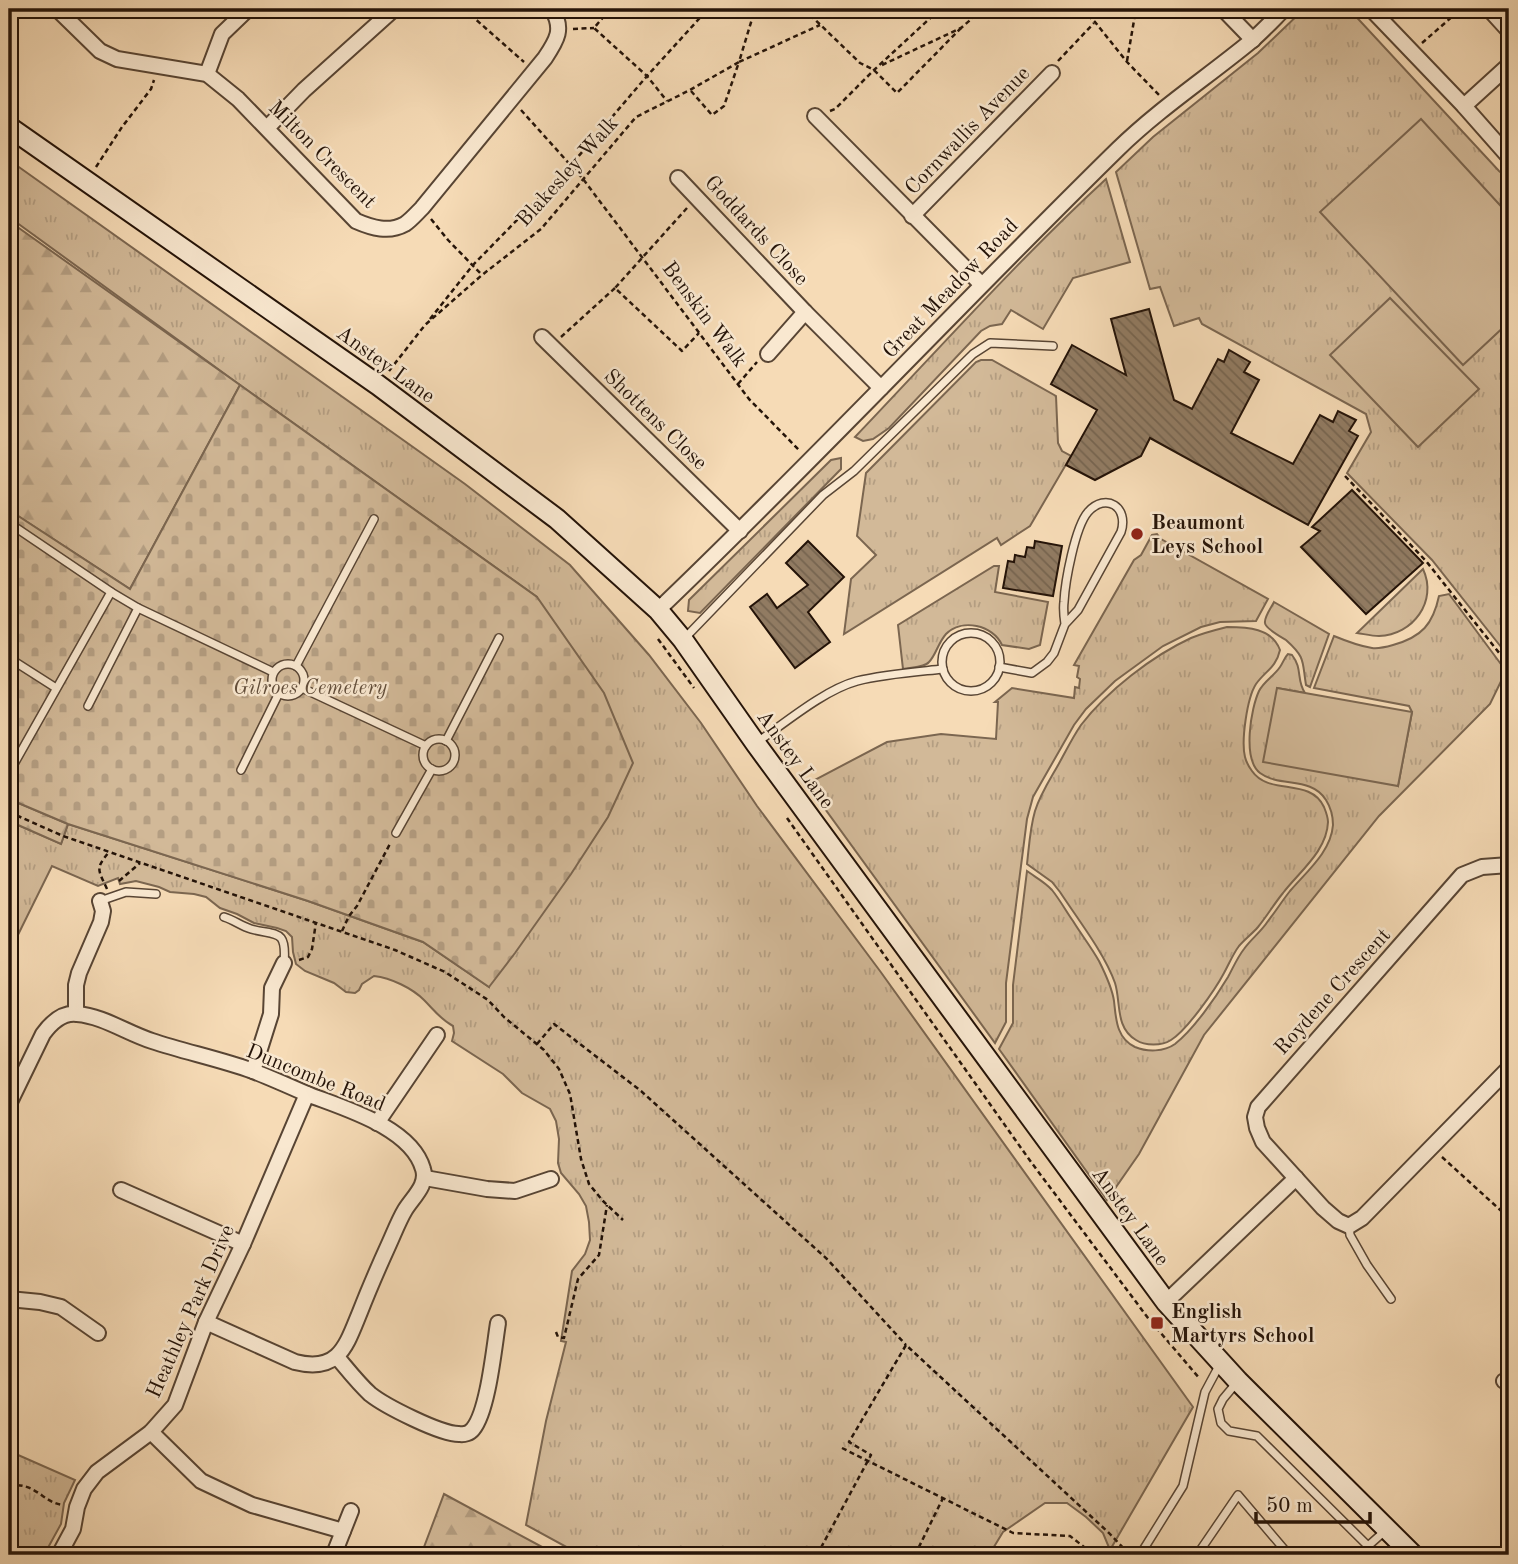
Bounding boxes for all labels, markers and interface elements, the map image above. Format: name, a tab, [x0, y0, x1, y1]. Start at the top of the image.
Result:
street label: Cornwallis Avenue	[902, 63, 1034, 199]
street label: Milton Crescent	[264, 97, 380, 213]
street label: Blakesley Walk	[513, 113, 623, 231]
street label: Goddards Close	[700, 172, 812, 290]
street label: Great Meadow Road	[879, 215, 1023, 363]
street label: Benskin Walk	[657, 258, 750, 372]
street label: Anstey Lane	[332, 323, 438, 408]
street label: Shottens Close	[599, 366, 711, 474]
place label: Beaumont Leys School	[1151, 513, 1263, 558]
marker: Beaumont Leys School	[1129, 526, 1145, 542]
park label: Gilroes Cemetery	[233, 678, 387, 699]
street label: Anstey Lane	[752, 707, 837, 813]
street label: Roydene Crescent	[1271, 925, 1395, 1059]
street label: Duncombe Road	[243, 1041, 388, 1116]
street label: Anstey Lane	[1087, 1164, 1172, 1270]
street label: Heathley Park Drive	[144, 1222, 239, 1401]
place label: English Martyrs School	[1171, 1302, 1314, 1347]
marker: English Martyrs School	[1149, 1315, 1165, 1331]
scale bar	[1256, 1480, 1369, 1524]
text: 50 m	[1266, 1496, 1313, 1517]

